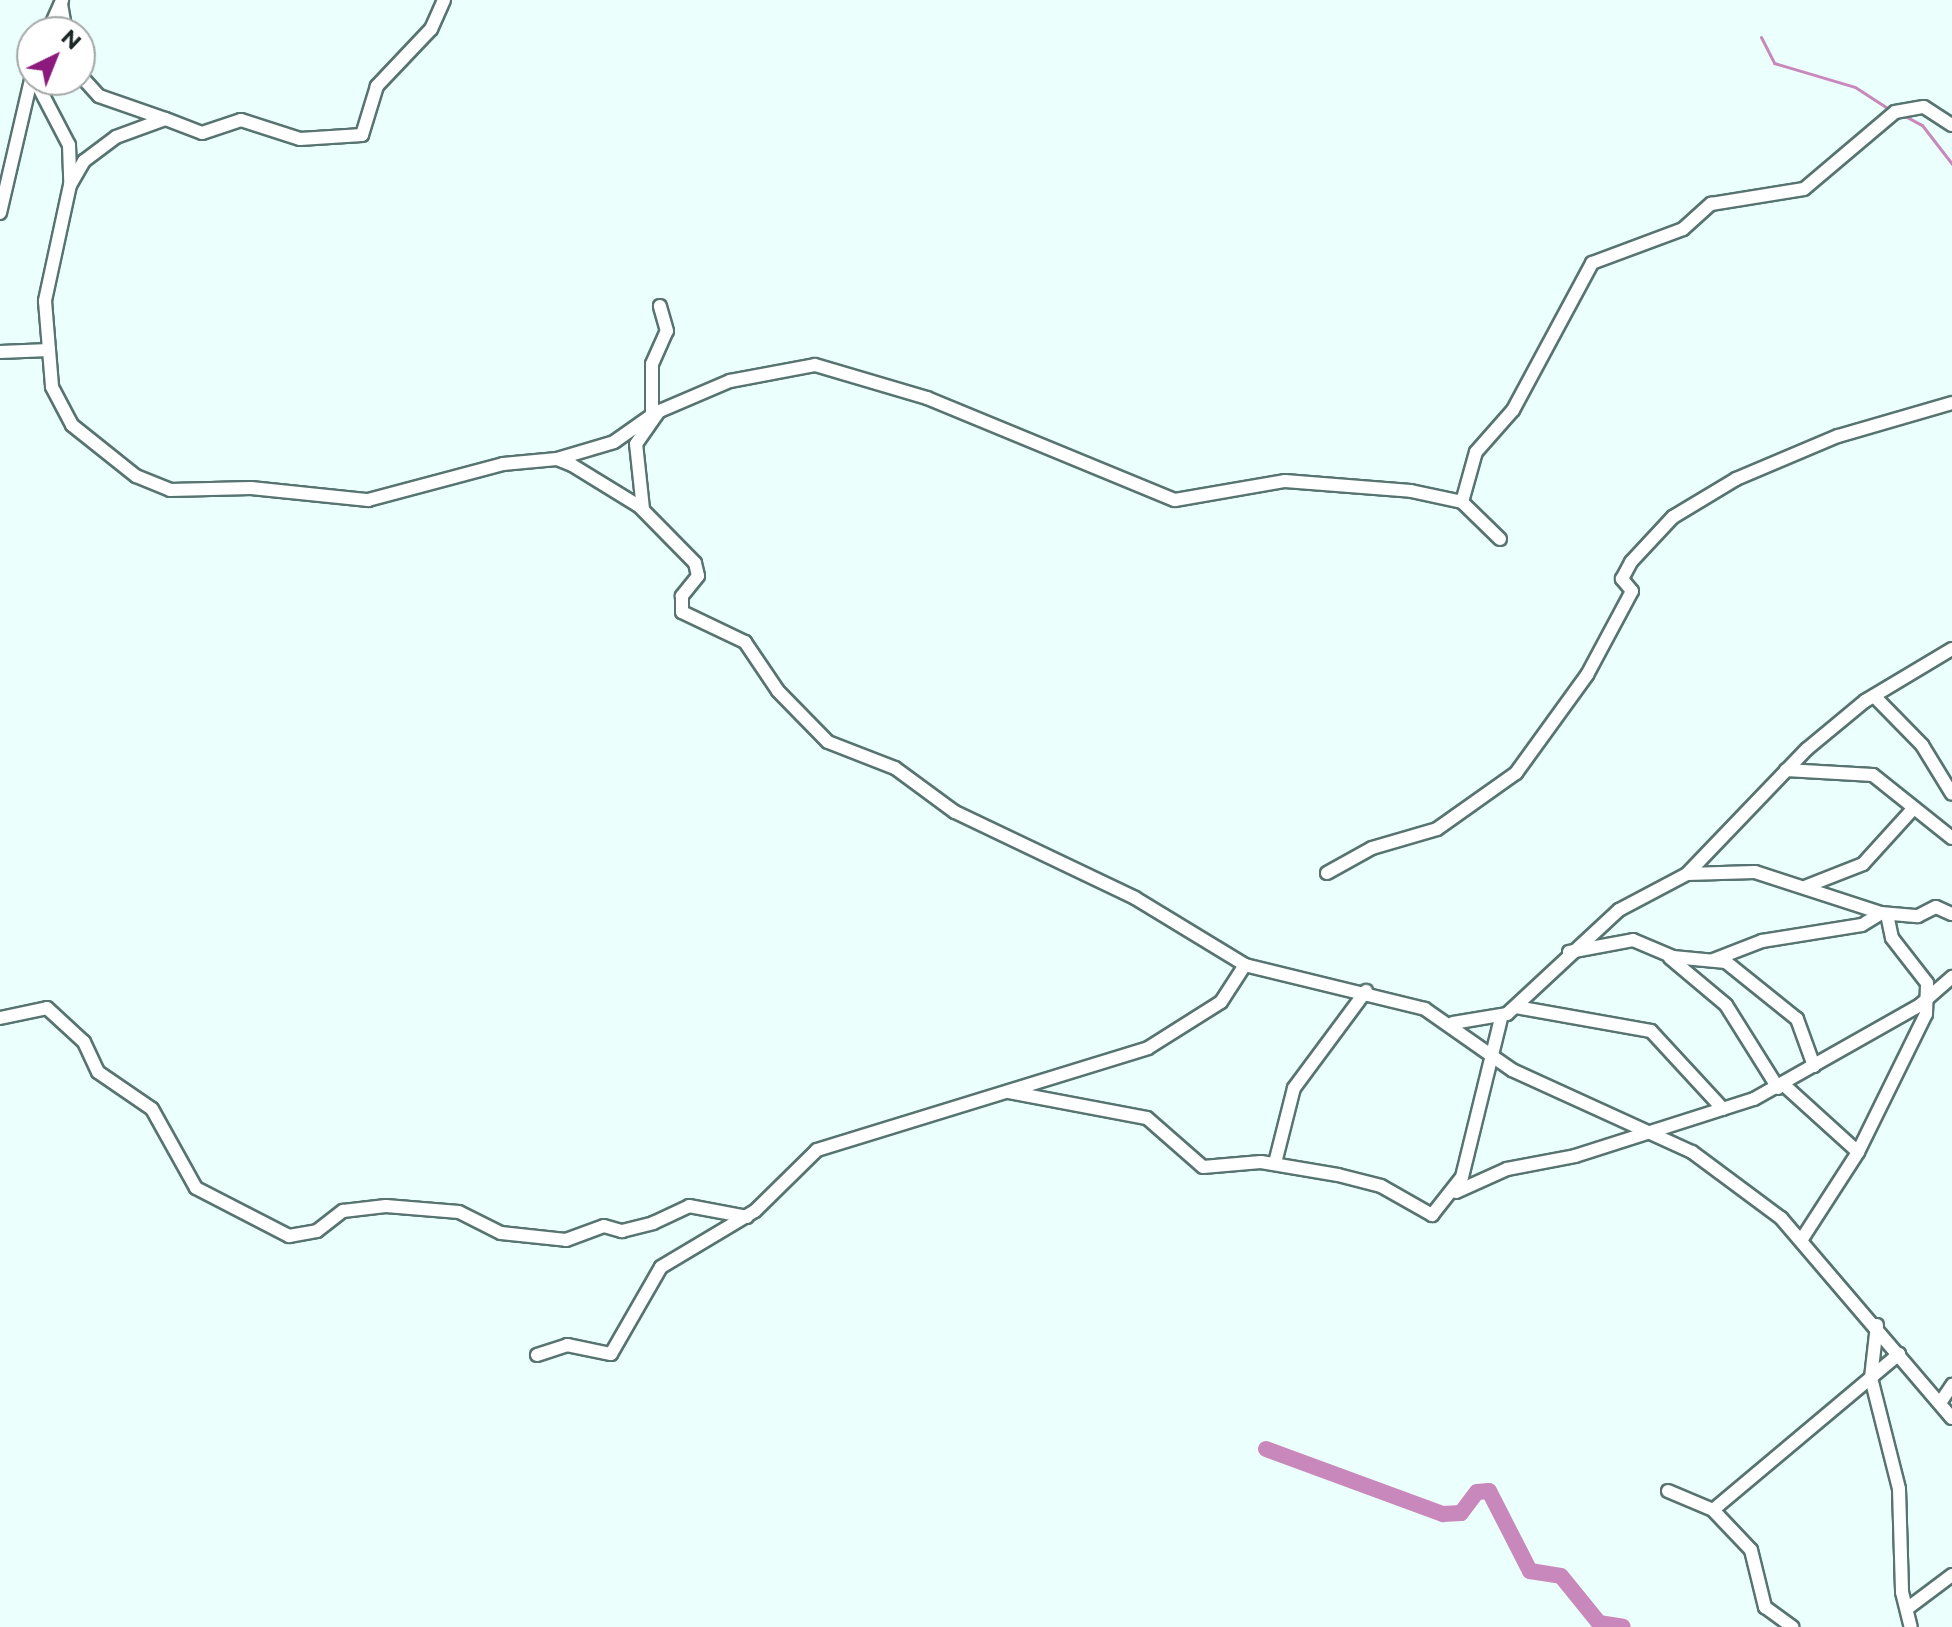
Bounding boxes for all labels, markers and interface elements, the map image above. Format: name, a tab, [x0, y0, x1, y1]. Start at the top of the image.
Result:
north arrow	[16, 16, 96, 96]
text: N	[56, 24, 87, 55]

